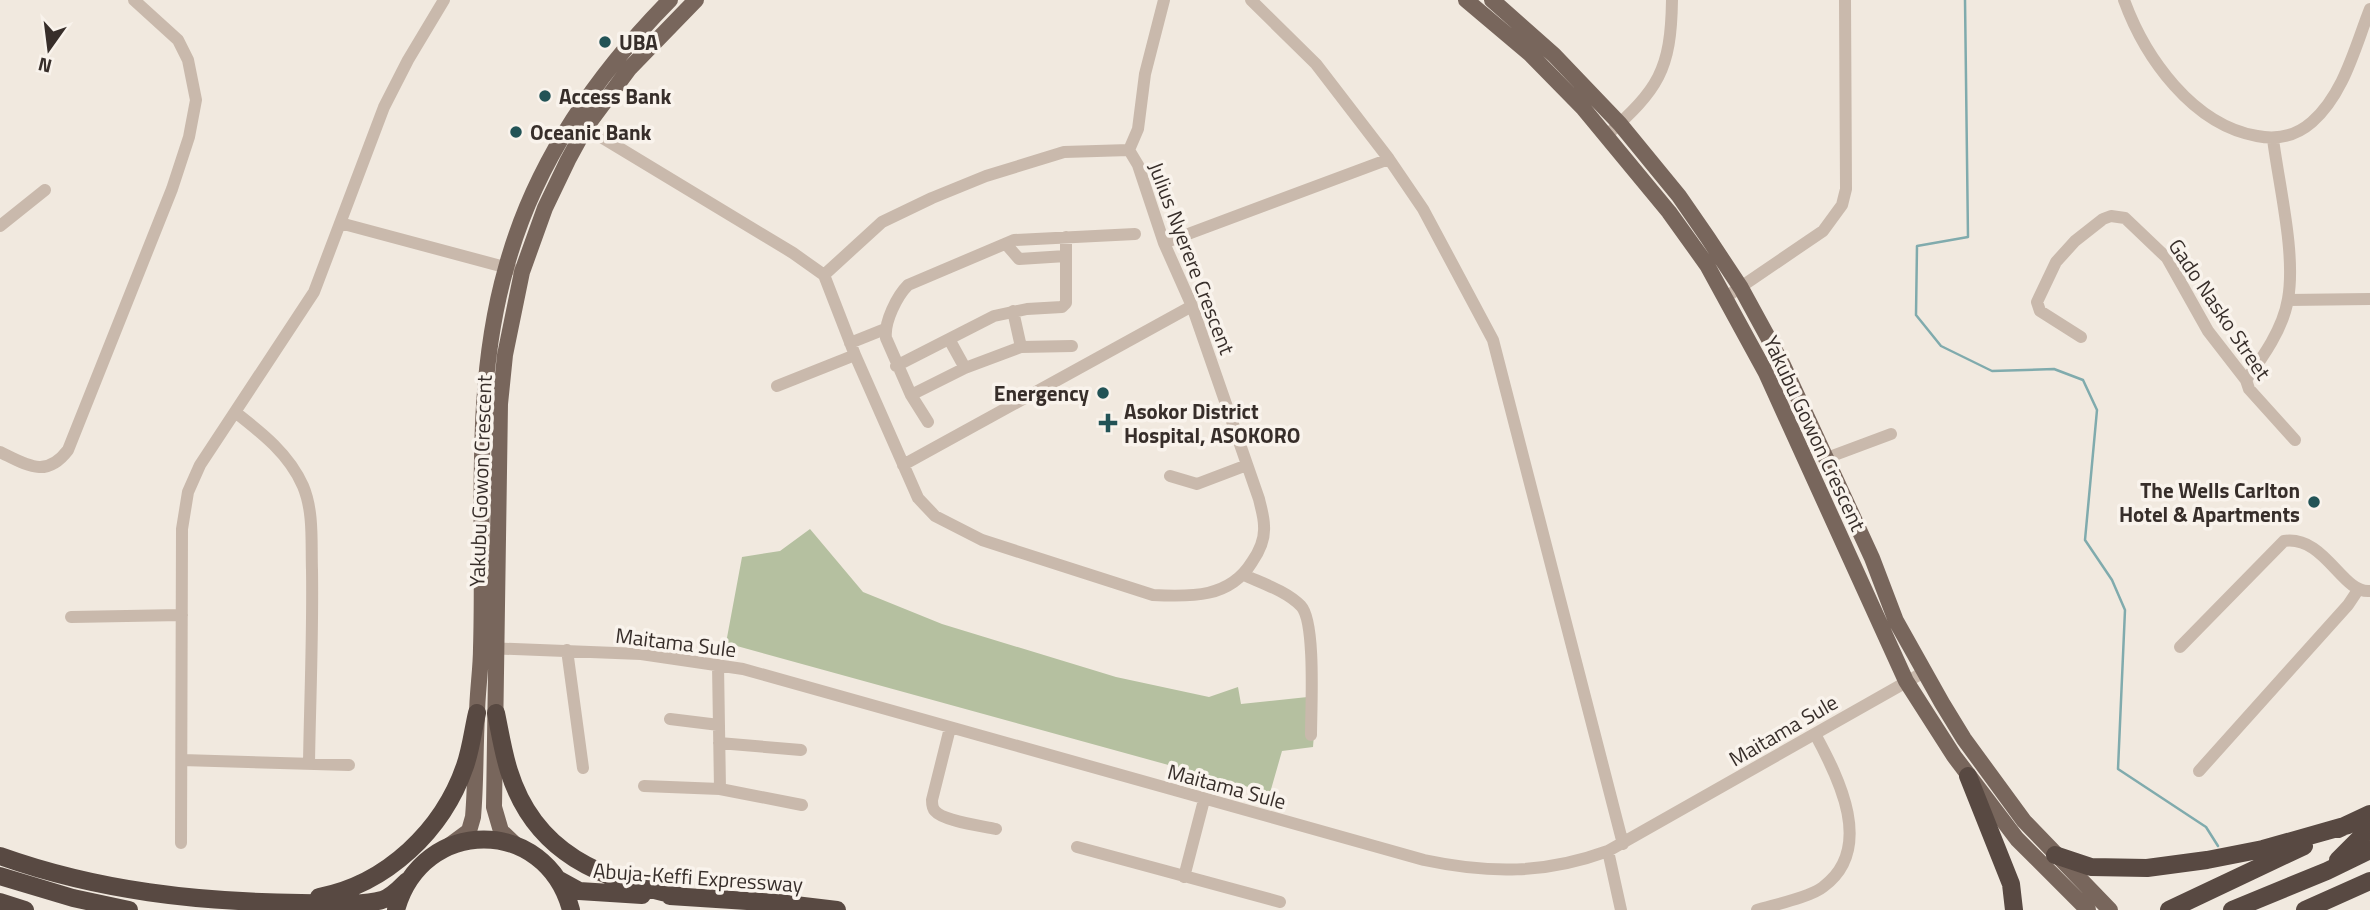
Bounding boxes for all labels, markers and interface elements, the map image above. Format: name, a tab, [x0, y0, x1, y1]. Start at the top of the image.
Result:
north arrow	[14, 14, 84, 84]
place label: UBA	[619, 26, 658, 58]
marker: UBA	[597, 34, 613, 50]
text: N	[35, 50, 55, 82]
place label: Access Bank	[559, 80, 671, 112]
marker: Access Bank	[537, 88, 553, 104]
place label: Oceanic Bank	[530, 116, 652, 148]
marker: Oceanic Bank	[508, 124, 524, 140]
street label: Julius Nyerere Crescent	[1141, 157, 1244, 359]
street label: Gado Nasko Street	[2161, 232, 2280, 387]
street label: Yakubu Gowon Crescent	[1756, 330, 1875, 537]
street label: Yakubu Gowon Crescent	[460, 374, 500, 588]
place label: Energency	[994, 377, 1089, 409]
marker: Energency	[1095, 385, 1111, 401]
place label: Asokor District Hospital, ASOKORO	[1124, 395, 1301, 451]
marker: Asokor District Hospital, ASOKORO	[1098, 413, 1118, 433]
place label: The Wells Carlton Hotel & Apartments	[2119, 474, 2300, 530]
marker: The Wells Carlton Hotel & Apartments	[2306, 494, 2322, 510]
street label: Maitama Sule	[614, 619, 738, 665]
street label: Maitama Sule	[1722, 686, 1844, 774]
street label: Maitama Sule	[1164, 755, 1290, 817]
street label: Abuja-Keffi Expressway	[592, 854, 804, 900]

